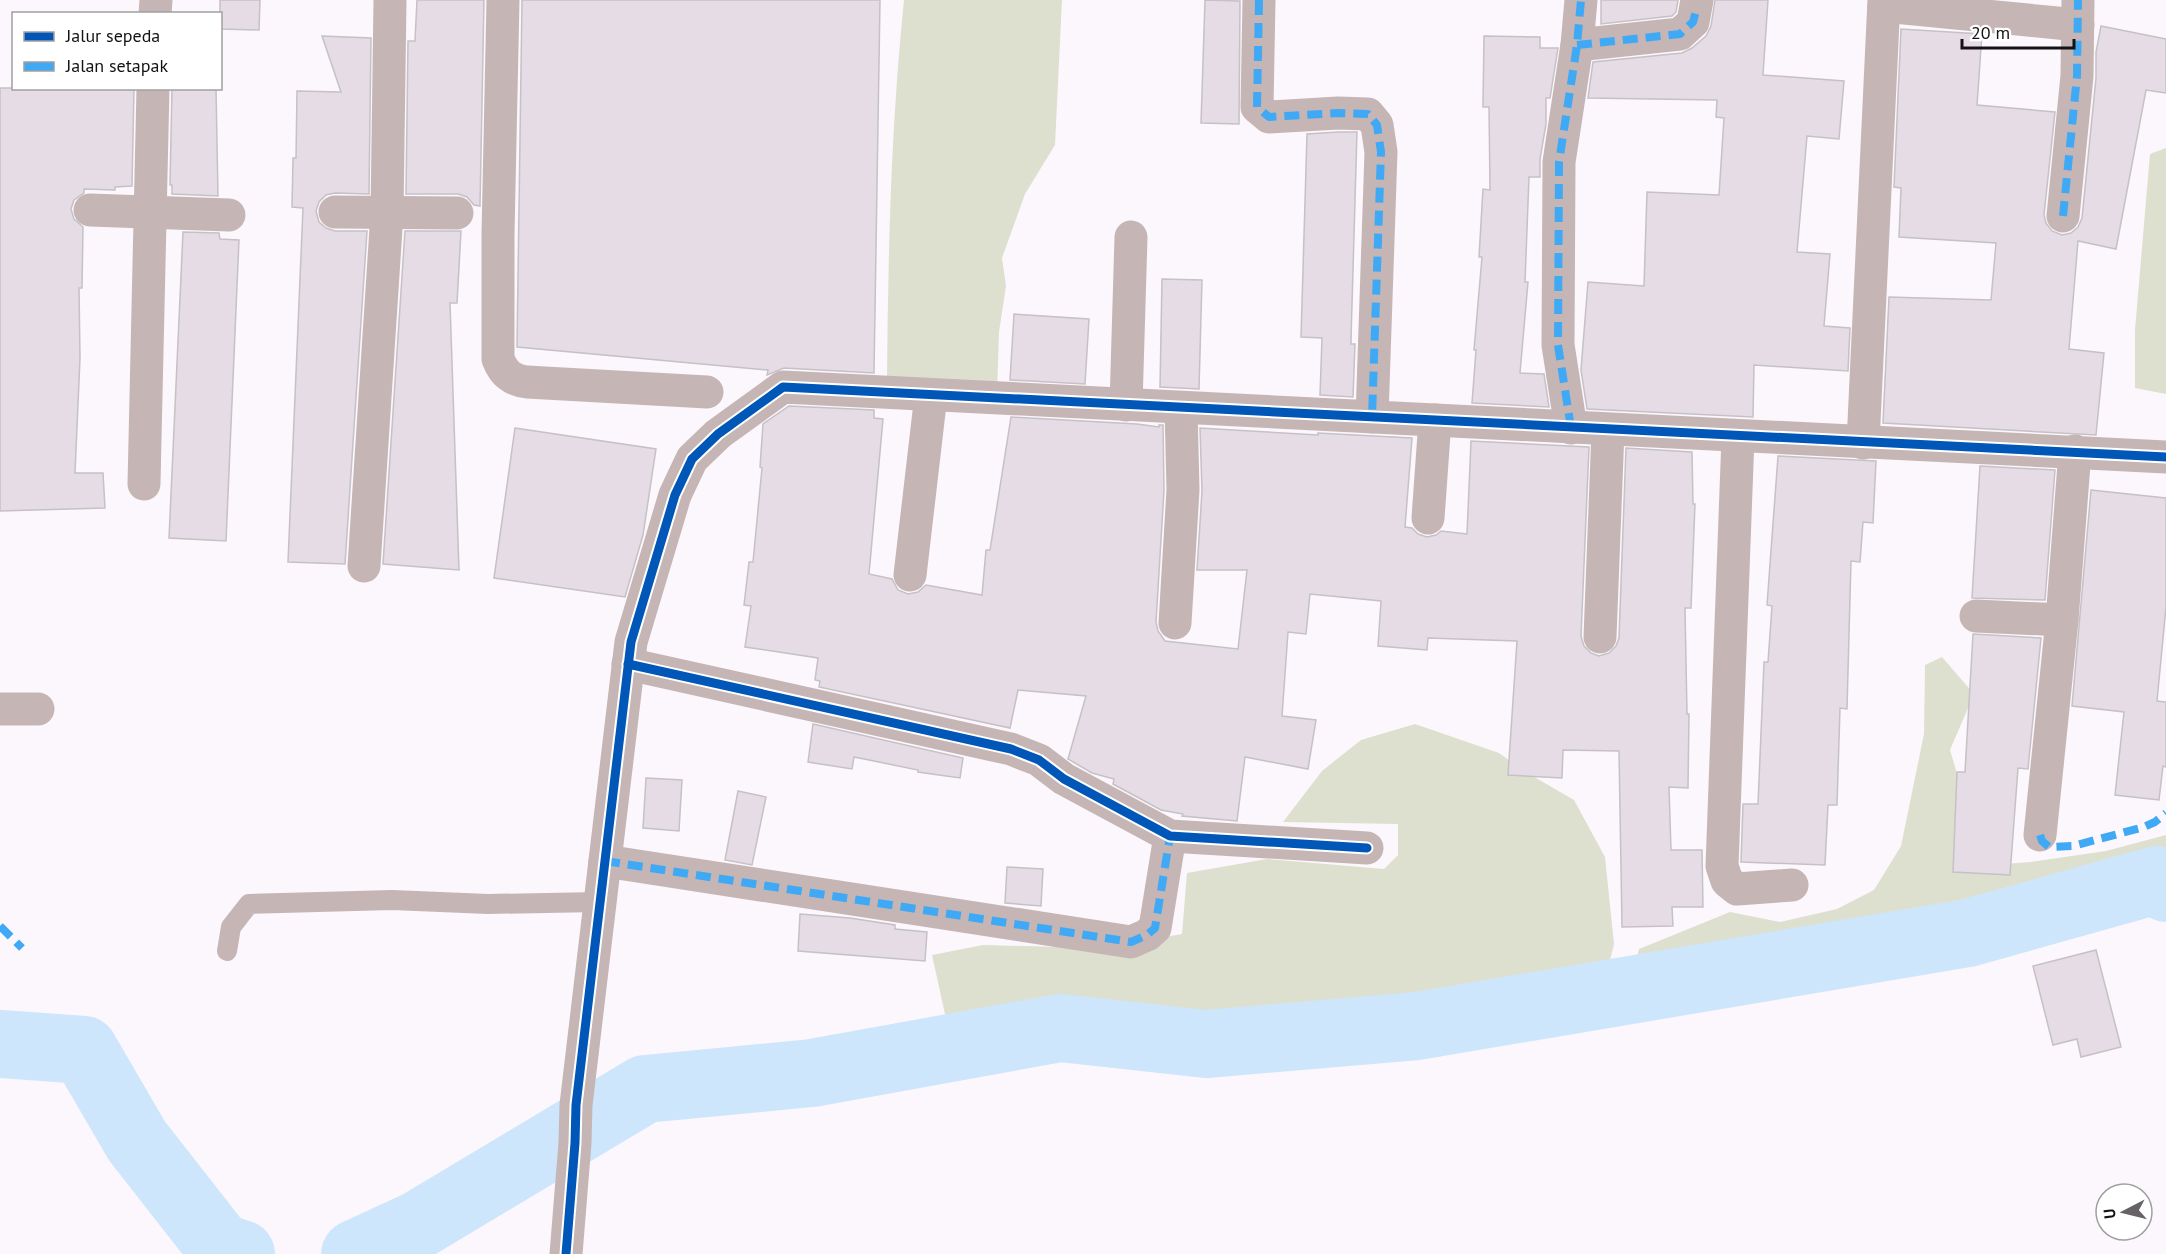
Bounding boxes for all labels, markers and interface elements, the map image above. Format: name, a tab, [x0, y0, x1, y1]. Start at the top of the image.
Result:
legend	[12, 12, 222, 90]
scale bar	[1962, 12, 2074, 50]
text: 20 m	[1971, 21, 2010, 44]
text: Jalur sepeda	[65, 24, 160, 47]
text: Jalan setapak	[65, 54, 168, 77]
north arrow	[2094, 1182, 2154, 1242]
text: U	[2099, 1208, 2120, 1220]

